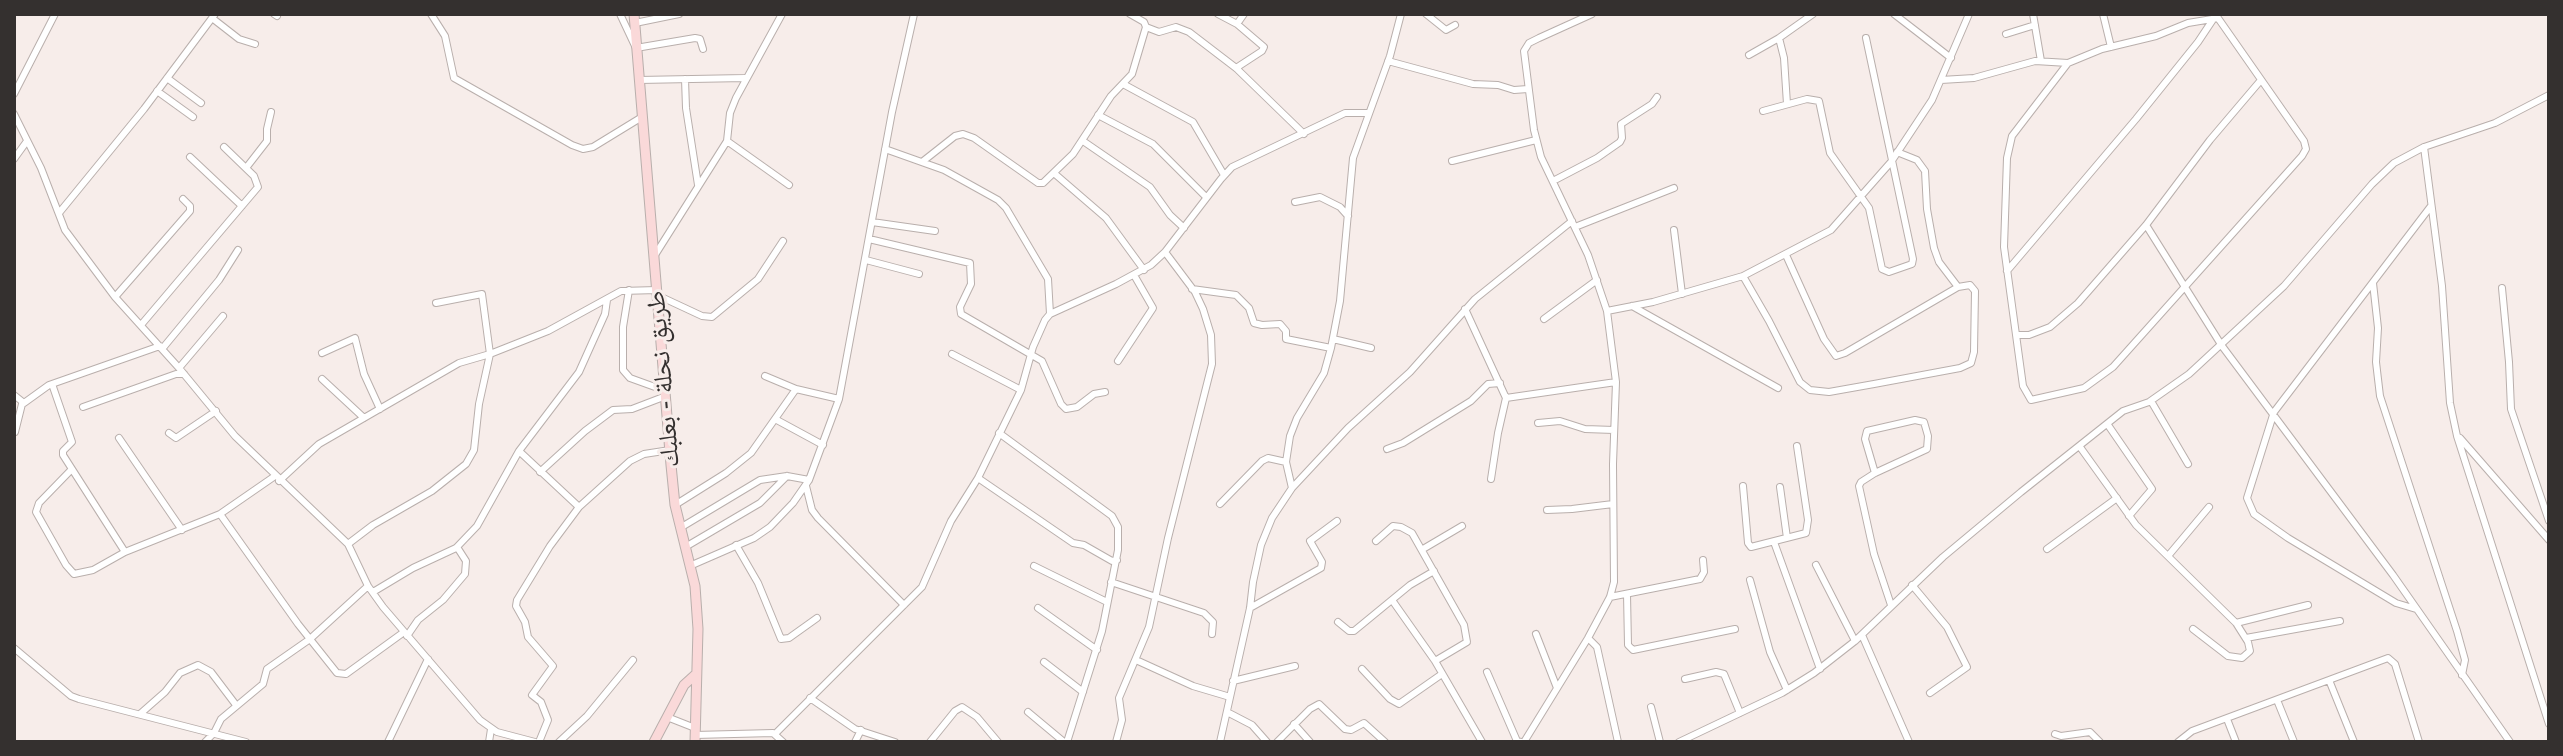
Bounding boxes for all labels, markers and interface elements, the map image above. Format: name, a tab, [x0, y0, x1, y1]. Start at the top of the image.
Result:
street label: طريق نحلة - بعلبك	[641, 289, 687, 469]

